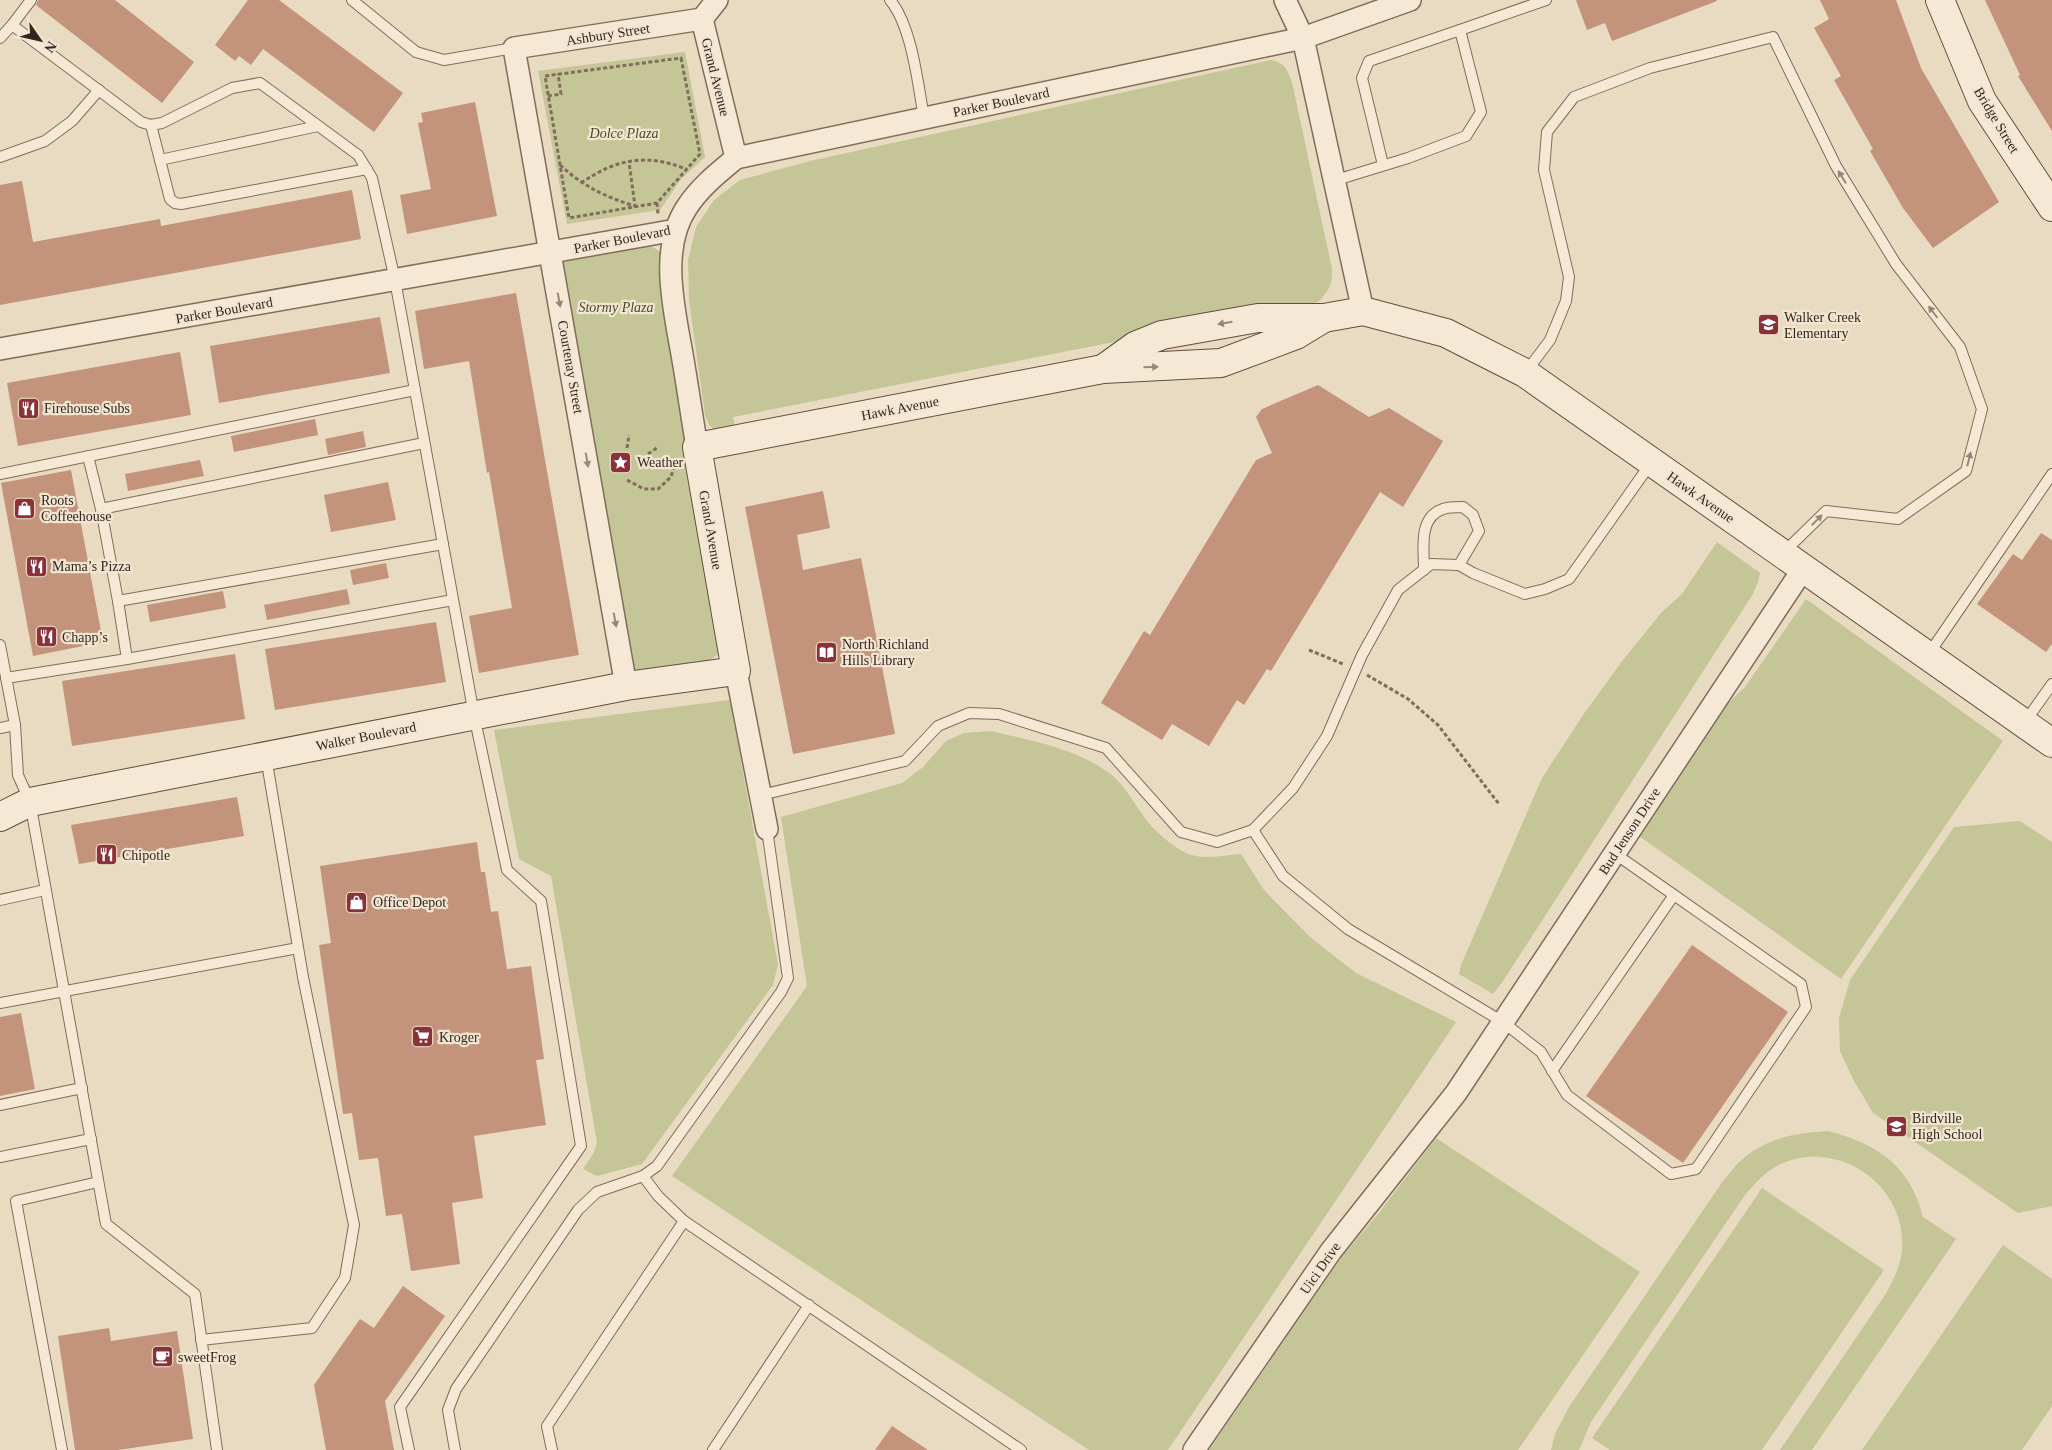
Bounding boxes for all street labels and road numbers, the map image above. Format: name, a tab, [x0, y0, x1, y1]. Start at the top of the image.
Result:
street label: Ashbury Street	[565, 20, 651, 49]
street label: Grand Avenue	[699, 36, 732, 118]
street label: Parker Boulevard	[951, 85, 1051, 120]
street label: Bridge Street	[1971, 85, 2022, 156]
street label: Parker Boulevard	[572, 223, 672, 256]
street label: Parker Boulevard	[174, 295, 274, 326]
street label: Courtenay Street	[555, 319, 586, 415]
street label: Hawk Avenue	[860, 394, 940, 423]
street label: Hawk Avenue	[1664, 469, 1737, 526]
street label: Grand Avenue	[696, 489, 725, 571]
street label: Walker Boulevard	[315, 719, 418, 754]
street label: Bud Jenson Drive	[1596, 785, 1663, 877]
street label: Uici Drive	[1297, 1240, 1344, 1297]

